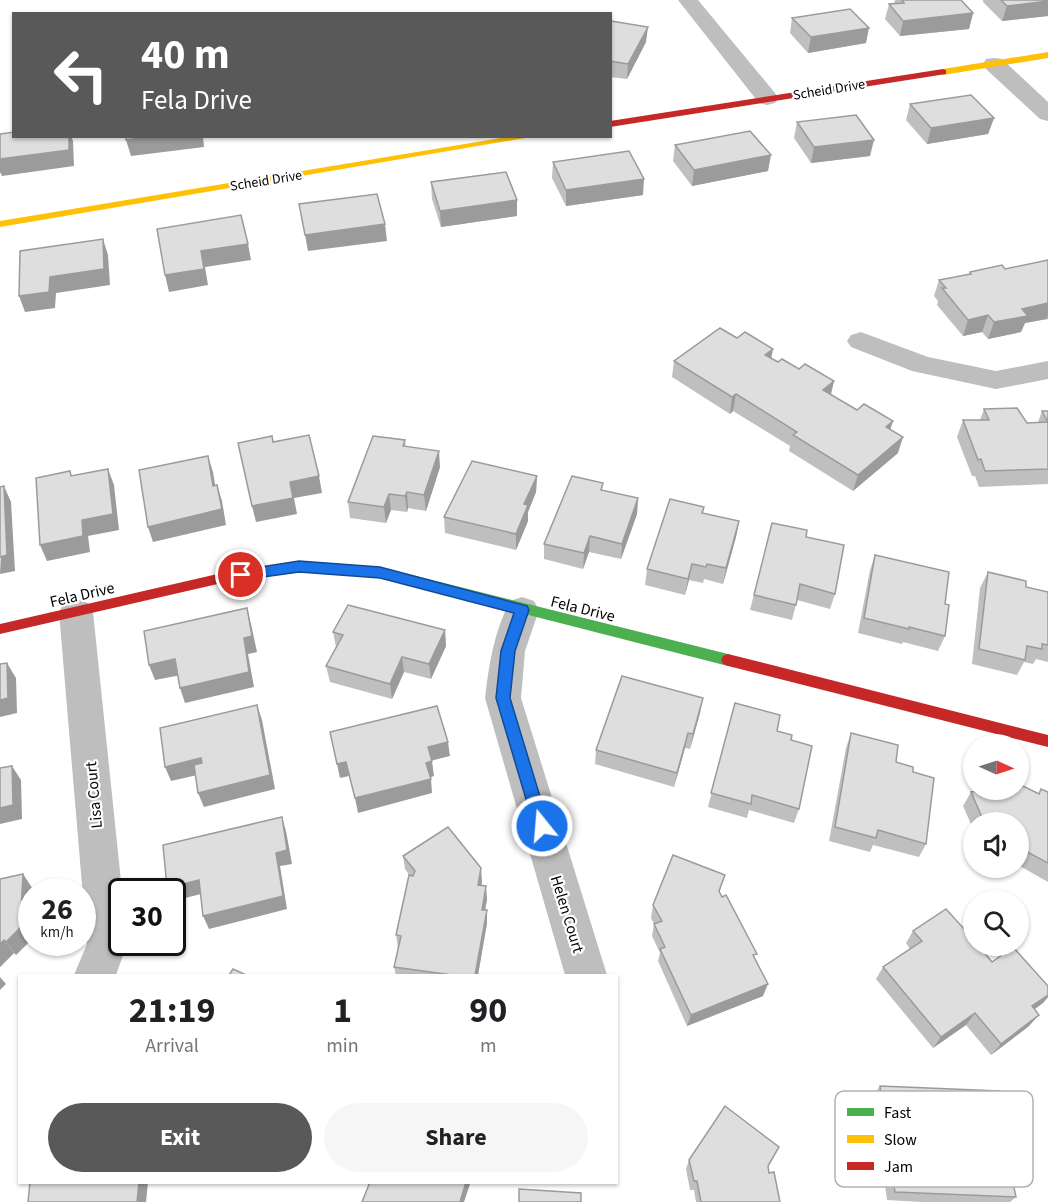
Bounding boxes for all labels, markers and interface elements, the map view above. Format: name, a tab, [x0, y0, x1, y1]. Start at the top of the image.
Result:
text: 40 m	[141, 25, 230, 85]
icon: left	[42, 36, 120, 114]
street label: Scheid Drive	[792, 74, 867, 106]
text: Fela Drive	[141, 81, 252, 120]
street label: Scheid Drive	[229, 165, 304, 197]
pin	[215, 549, 266, 600]
icon: arrive	[224, 558, 257, 591]
street label: Fela Drive	[48, 577, 117, 613]
street label: Fela Drive	[548, 590, 617, 628]
north arrow	[963, 734, 1029, 800]
map controls	[963, 734, 1029, 956]
street label: Lisa Court	[80, 760, 108, 829]
position arrow	[510, 794, 574, 858]
button: sound	[963, 812, 1029, 878]
street label: Helen Court	[545, 873, 589, 956]
speed limit sign: 30	[108, 878, 186, 956]
text: 26	[41, 888, 73, 931]
button: search	[963, 890, 1029, 956]
text: km/h	[40, 922, 74, 943]
text: 21:19	[129, 985, 216, 1036]
text: 1	[333, 985, 352, 1036]
text: 90	[469, 985, 507, 1036]
text: Arrival	[145, 1032, 199, 1060]
text: min	[326, 1032, 359, 1060]
text: m	[480, 1032, 497, 1060]
legend	[835, 1091, 1033, 1187]
text: Fast	[884, 1102, 912, 1124]
button: Exit	[48, 1103, 312, 1172]
button: Share	[324, 1103, 588, 1172]
text: Slow	[884, 1129, 917, 1151]
text: Jam	[884, 1156, 913, 1178]

